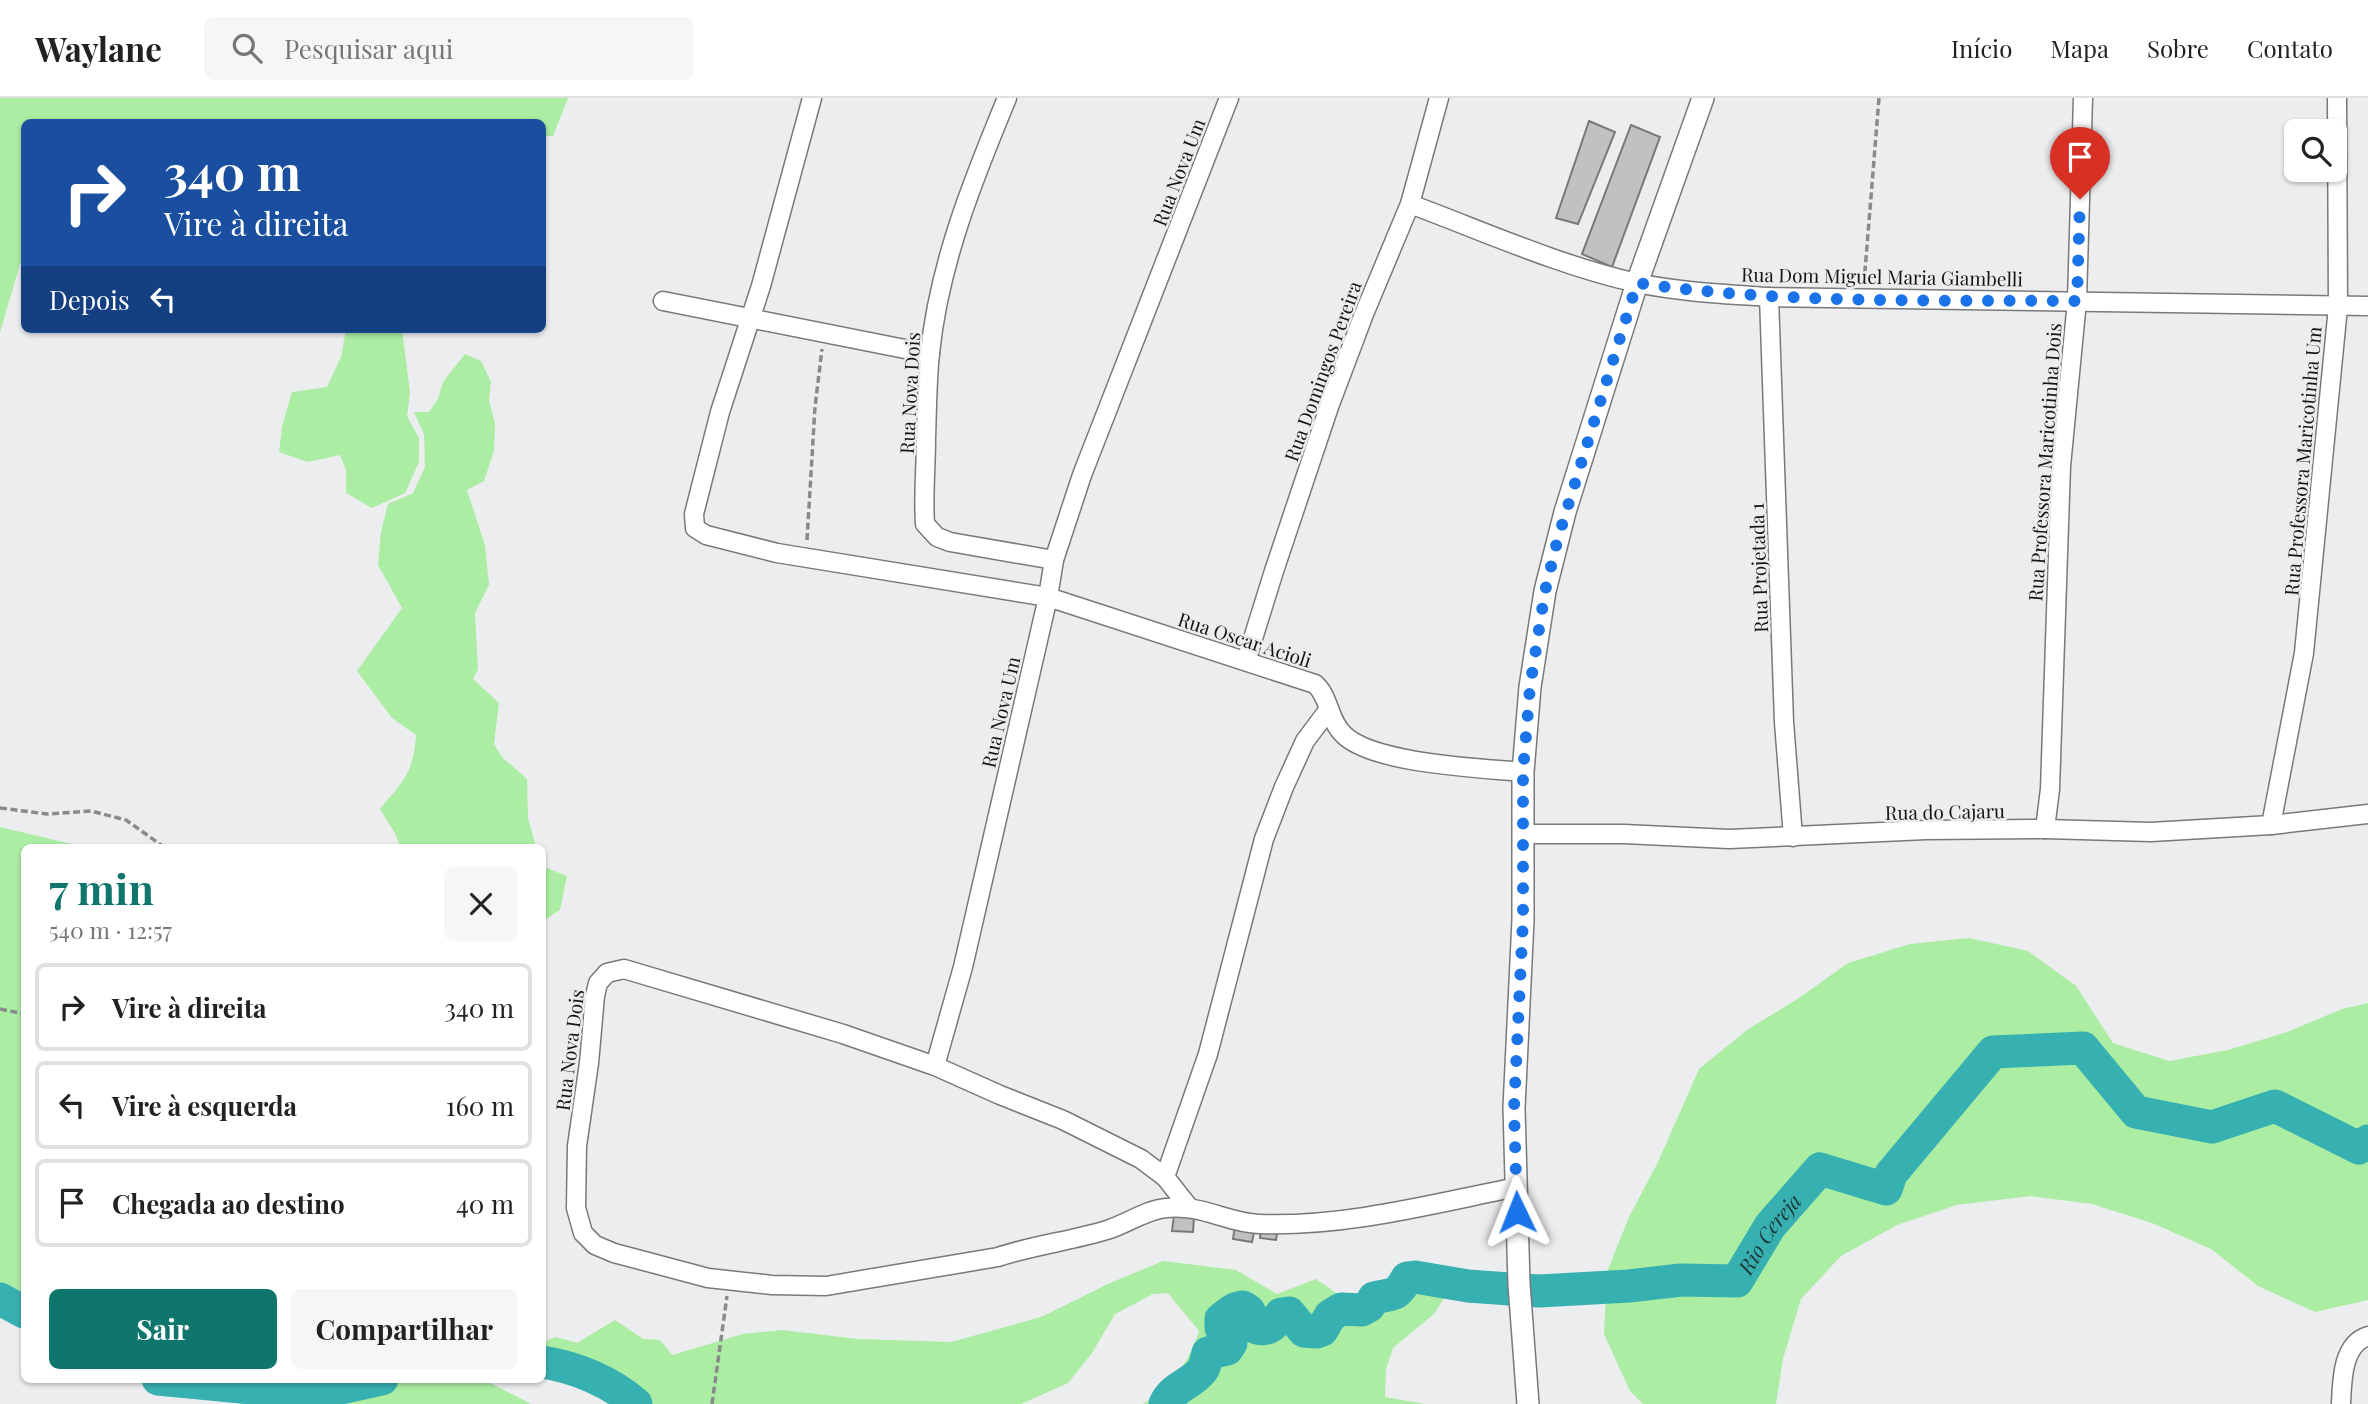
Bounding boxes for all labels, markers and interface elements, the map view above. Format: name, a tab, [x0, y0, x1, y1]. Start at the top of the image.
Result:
search box	[204, 17, 694, 80]
text: Waylane	[35, 26, 162, 70]
icon: search	[228, 29, 266, 67]
text: Pesquisar aqui	[284, 31, 453, 66]
text: Início	[1951, 32, 2012, 64]
text: Mapa	[2050, 32, 2109, 64]
text: Sobre	[2147, 32, 2209, 64]
text: Contato	[2247, 32, 2333, 64]
street label: Rua Nova Um	[1146, 114, 1210, 230]
map controls	[2284, 119, 2347, 182]
button: search	[2284, 119, 2347, 182]
pin	[2050, 127, 2110, 199]
text: 340 m	[164, 138, 301, 203]
icon: arrive	[2061, 138, 2099, 176]
icon: right	[49, 147, 140, 238]
text: Vire à direita	[164, 201, 348, 244]
street label: Rua Dom Miguel Maria Giambelli	[1741, 261, 2024, 291]
street label: Rua Domingos Pereira	[1277, 277, 1367, 465]
icon: left	[144, 280, 182, 318]
text: Depois	[49, 282, 130, 317]
street label: Rua Professora Maricotinha Dois	[2021, 322, 2067, 602]
street label: Rua Professora Maricotinha Um	[2277, 325, 2327, 597]
street label: Rua Nova Dois	[893, 331, 925, 455]
street label: Rua Projetada 1	[1743, 503, 1773, 633]
street label: Rua Oscar Acioli	[1175, 605, 1315, 673]
street label: Rua Nova Um	[975, 654, 1025, 770]
street label: Rua do Cajaru	[1885, 797, 2005, 825]
text: 7 min	[49, 860, 154, 916]
button: close	[444, 867, 518, 941]
text: 540 m · 12:57	[49, 914, 172, 945]
icon: right	[53, 988, 91, 1026]
street label: Rua Nova Dois	[549, 988, 589, 1112]
text: Vire à direita	[112, 990, 267, 1025]
text: 340 m	[444, 990, 514, 1025]
icon: left	[53, 1086, 91, 1124]
text: Vire à esquerda	[112, 1088, 297, 1123]
text: 160 m	[446, 1088, 514, 1123]
position arrow	[1480, 1175, 1554, 1249]
icon: arrive	[53, 1184, 91, 1222]
text: Chegada ao destino	[112, 1186, 345, 1221]
text: 40 m	[456, 1186, 514, 1221]
water label: Rio Cereja	[1730, 1187, 1807, 1280]
button: Sair	[49, 1289, 277, 1369]
button: Compartilhar	[291, 1289, 518, 1369]

